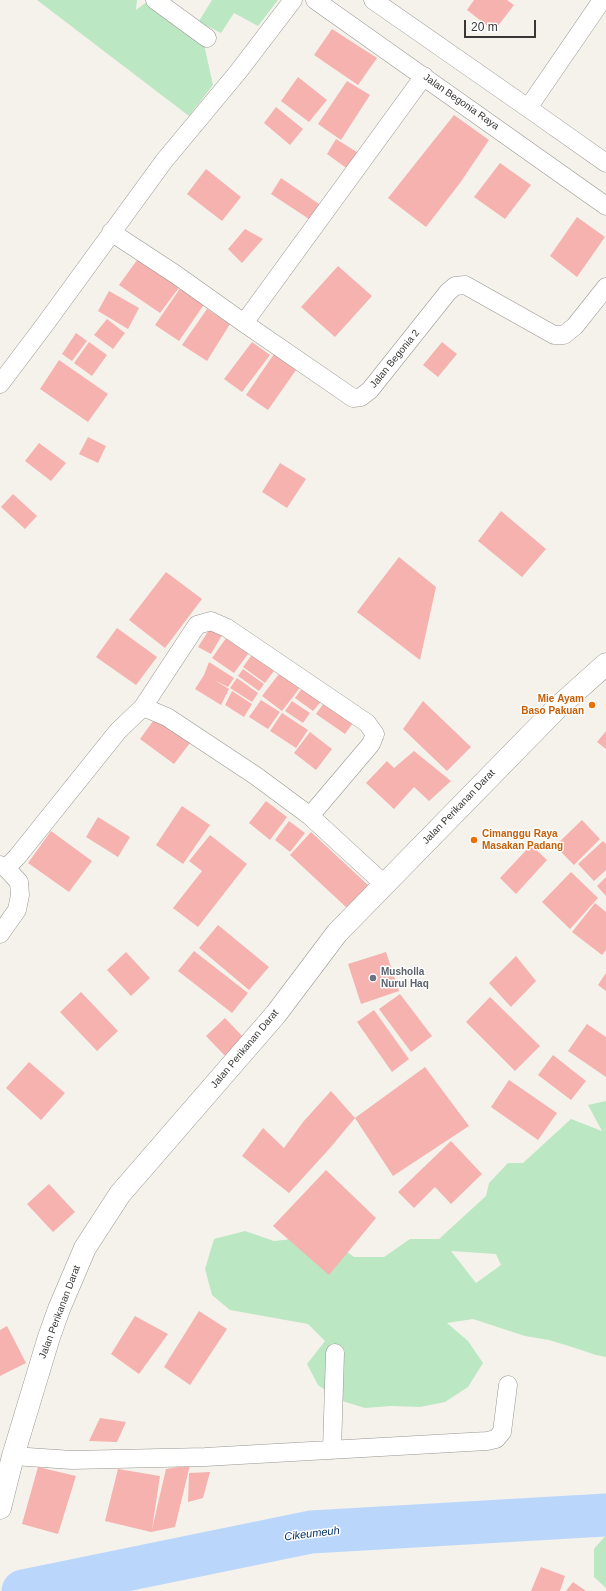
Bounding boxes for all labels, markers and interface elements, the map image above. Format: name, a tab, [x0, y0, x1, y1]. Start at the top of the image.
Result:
scale bar	[466, 12, 538, 38]
text: 20 m	[471, 20, 498, 34]
street label: Jalan Begonia Raya	[421, 71, 501, 133]
street label: Jalan Begonia 2	[368, 327, 422, 391]
place label: Mie Ayam Baso Pakuan	[521, 693, 584, 716]
marker: Mie Ayam Baso Pakuan	[587, 700, 597, 710]
street label: Jalan Perikanan Darat	[420, 767, 498, 847]
place label: Cimanggu Raya Masakan Padang	[482, 828, 563, 852]
marker: Cimanggu Raya Masakan Padang	[469, 835, 479, 845]
place label: Musholla Nurul Haq	[381, 966, 429, 990]
marker: Musholla Nurul Haq	[368, 973, 378, 983]
street label: Jalan Perikanan Darat	[209, 1007, 281, 1091]
street label: Jalan Perikanan Darat	[37, 1264, 83, 1360]
water label: Cikeumeuh	[284, 1524, 340, 1544]

